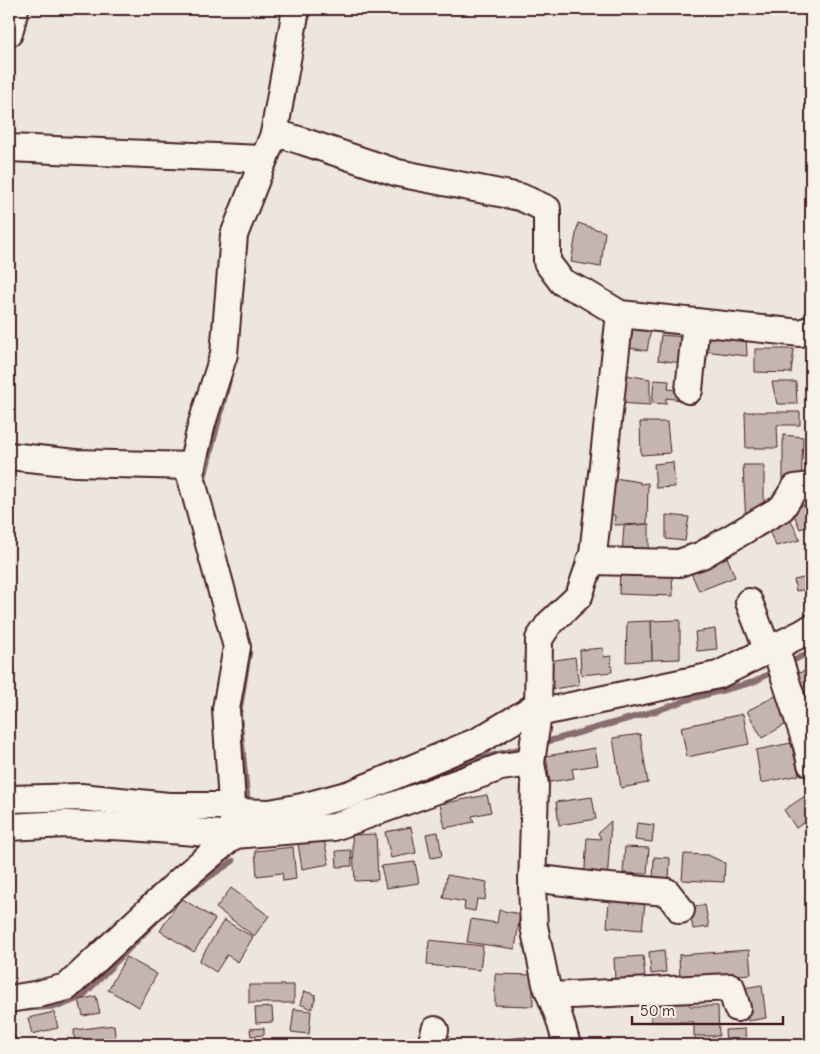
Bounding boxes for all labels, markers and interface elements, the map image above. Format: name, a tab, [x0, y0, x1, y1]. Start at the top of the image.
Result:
scale bar	[632, 994, 784, 1026]
text: 50 m	[640, 1001, 675, 1020]

